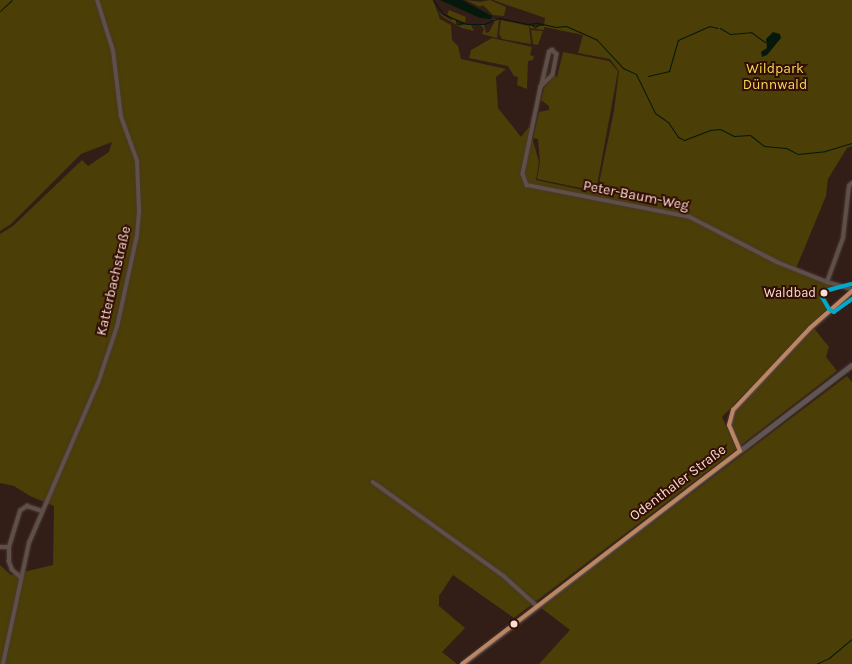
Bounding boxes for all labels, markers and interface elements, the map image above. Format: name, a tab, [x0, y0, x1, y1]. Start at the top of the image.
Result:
park label: Wildpark Dünnwald	[743, 61, 807, 94]
street label: Peter-Baum-Weg	[582, 178, 690, 214]
street label: Katterbachstraße	[93, 225, 135, 337]
place label: Waldbad	[764, 285, 816, 301]
marker: Waldbad	[819, 288, 829, 298]
street label: Odenthaler Straße	[627, 441, 729, 525]
unlabelled marker	[509, 619, 519, 629]

